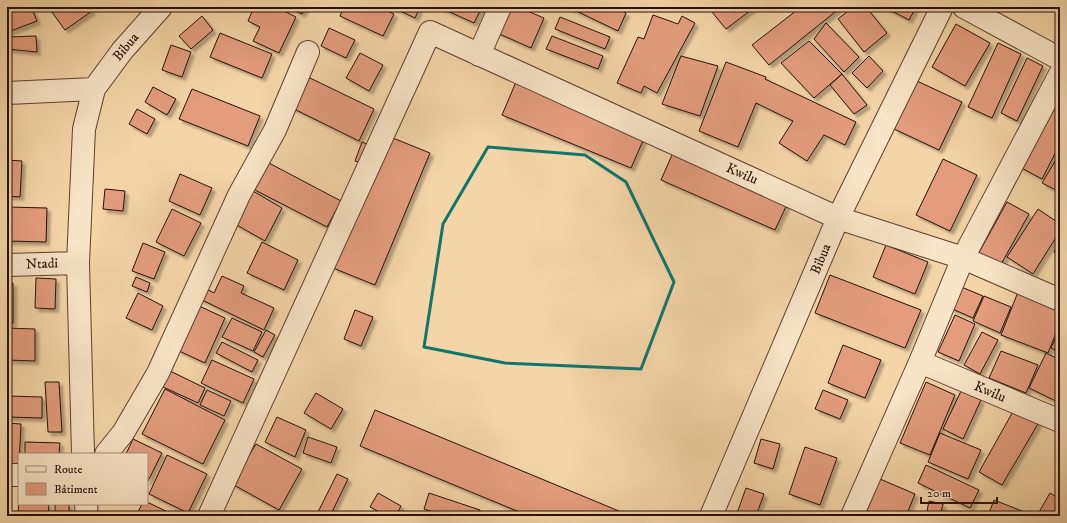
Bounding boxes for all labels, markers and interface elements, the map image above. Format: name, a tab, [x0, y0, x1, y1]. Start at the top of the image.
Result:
street label: Bibua	[109, 29, 143, 65]
street label: Kwilu	[723, 159, 761, 189]
street label: Bibua	[807, 241, 835, 277]
street label: Ntadi	[26, 254, 59, 274]
street label: Kwilu	[971, 377, 1009, 407]
legend	[18, 453, 148, 505]
text: Route	[54, 462, 82, 477]
scale bar	[921, 479, 997, 505]
text: Bâtiment	[54, 482, 98, 497]
text: 20 m	[927, 486, 951, 501]

